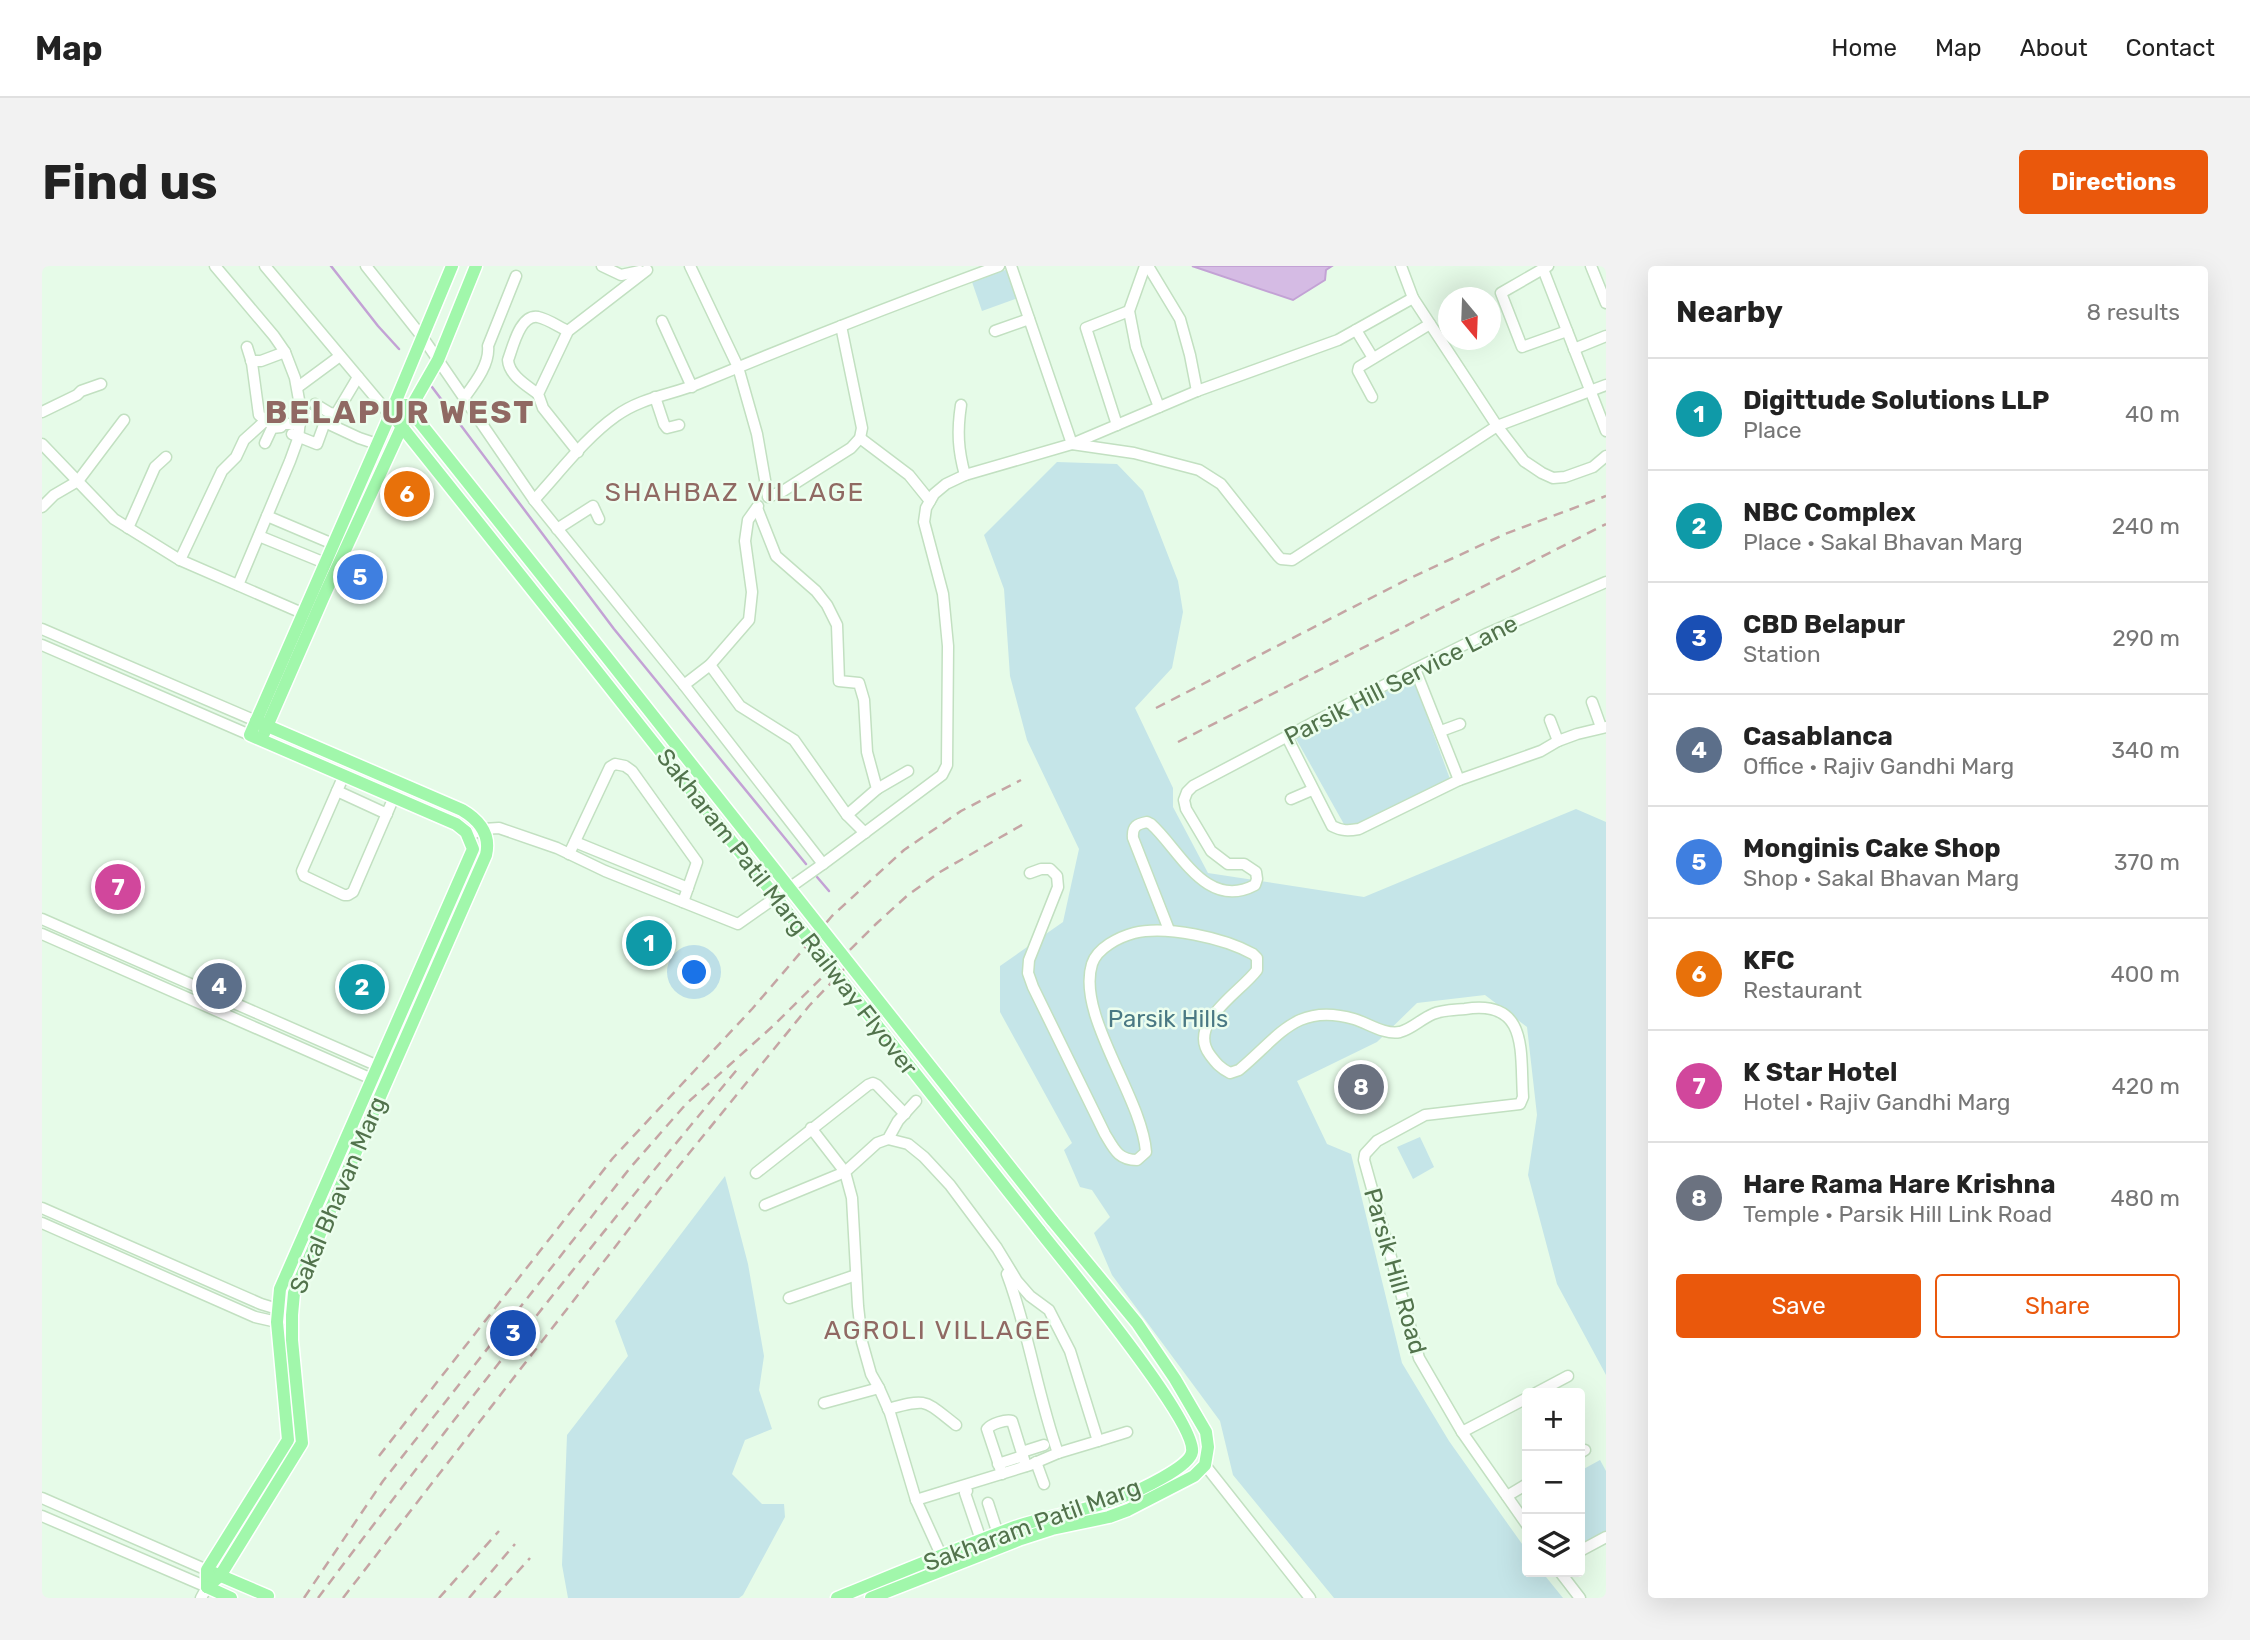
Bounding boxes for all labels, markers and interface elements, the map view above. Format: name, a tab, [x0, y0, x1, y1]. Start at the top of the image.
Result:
text: Map	[35, 29, 103, 68]
text: Home	[1831, 34, 1897, 62]
text: Map	[1935, 34, 1982, 62]
text: About	[2020, 34, 2088, 62]
text: Contact	[2126, 34, 2215, 62]
button: Directions	[2019, 150, 2208, 214]
text: Find us	[42, 153, 218, 211]
north arrow	[1438, 287, 1501, 350]
text: Nearby	[1676, 294, 1783, 330]
text: 8 results	[2086, 298, 2180, 326]
text: Digittude Solutions LLP	[1743, 385, 2049, 416]
district label: BELAPUR WEST	[265, 393, 535, 431]
text: 1	[1693, 400, 1705, 428]
text: 40 m	[2125, 400, 2180, 428]
text: Place	[1743, 416, 1802, 444]
pin: 6	[384, 468, 430, 520]
district label: SHAHBAZ VILLAGE	[605, 477, 865, 508]
text: NBC Complex	[1743, 497, 1916, 528]
text: 2	[1692, 512, 1706, 540]
text: 240 m	[2112, 512, 2180, 540]
text: Place · Sakal Bhavan Marg	[1743, 528, 2023, 556]
pin: 5	[337, 551, 383, 603]
street label: Parsik Hill Service Lane	[1280, 609, 1522, 751]
text: CBD Belapur	[1743, 609, 1905, 640]
text: 3	[1691, 624, 1707, 652]
text: 290 m	[2112, 624, 2180, 652]
text: Station	[1743, 640, 1821, 668]
text: Casablanca	[1743, 721, 1893, 752]
text: 4	[1691, 736, 1707, 764]
text: 340 m	[2111, 736, 2180, 764]
street label: Sakharam Patil Marg Railway Flyover	[651, 743, 923, 1081]
text: Office · Rajiv Gandhi Marg	[1743, 752, 2014, 780]
text: Monginis Cake Shop	[1743, 833, 2001, 864]
text: 5	[1692, 848, 1706, 876]
text: 370 m	[2114, 848, 2180, 876]
pin: 7	[95, 861, 141, 913]
text: Shop · Sakal Bhavan Marg	[1743, 864, 2019, 892]
pin: 1	[626, 917, 672, 969]
text: KFC	[1743, 945, 1794, 976]
your location	[677, 955, 711, 989]
pin: 4	[196, 960, 242, 1012]
text: 6	[1692, 960, 1706, 988]
text: 400 m	[2110, 960, 2180, 988]
pin: 2	[339, 961, 385, 1013]
text: Restaurant	[1743, 976, 1862, 1004]
park label: Parsik Hills	[1108, 1005, 1228, 1033]
text: K Star Hotel	[1743, 1057, 1897, 1088]
pin: 8	[1338, 1061, 1384, 1113]
text: 7	[1692, 1072, 1706, 1100]
text: 420 m	[2112, 1072, 2180, 1100]
text: Hotel · Rajiv Gandhi Marg	[1743, 1088, 2010, 1116]
street label: Sakal Bhavan Marg	[284, 1092, 392, 1298]
text: Hare Rama Hare Krishna	[1743, 1169, 2056, 1200]
text: 8	[1691, 1184, 1707, 1212]
text: 480 m	[2110, 1184, 2180, 1212]
street label: Parsik Hill Road	[1358, 1185, 1432, 1357]
text: Temple · Parsik Hill Link Road	[1743, 1200, 2052, 1228]
button: Save	[1676, 1274, 1921, 1338]
button: Share	[1935, 1274, 2180, 1338]
pin: 3	[490, 1307, 536, 1359]
district label: AGROLI VILLAGE	[824, 1315, 1052, 1346]
map controls	[1522, 1388, 1585, 1577]
button: +	[1522, 1388, 1585, 1451]
button: −	[1522, 1451, 1585, 1514]
street label: Sakharam Patil Marg	[920, 1473, 1144, 1577]
button: layers	[1522, 1514, 1585, 1577]

